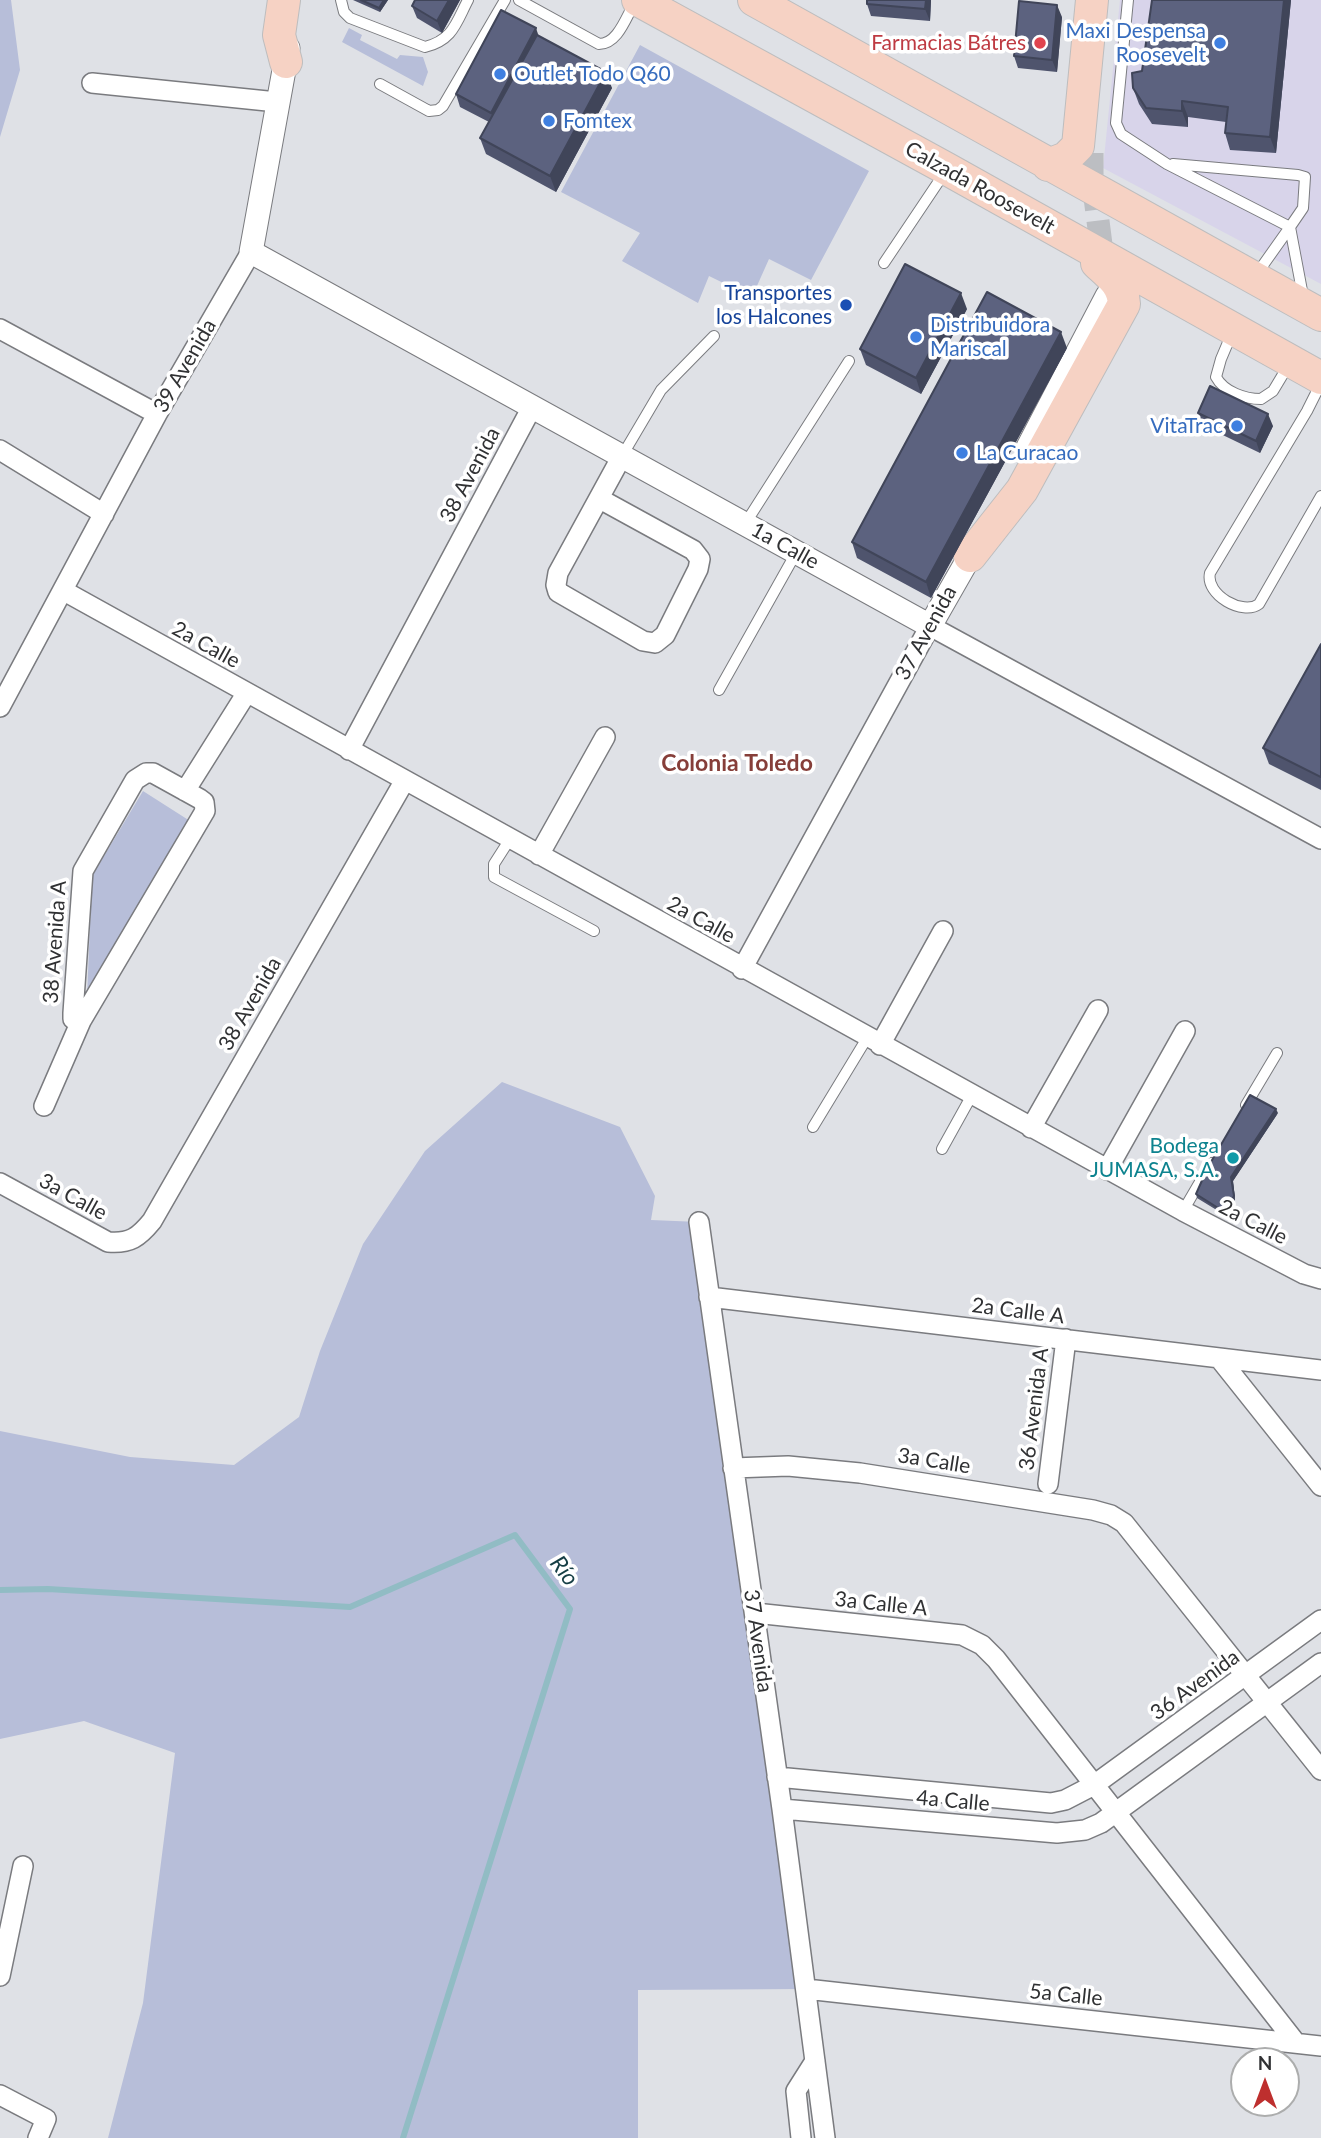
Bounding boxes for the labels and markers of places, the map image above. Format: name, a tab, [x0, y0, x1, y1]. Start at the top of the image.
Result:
place label: Maxi Despensa Roosevelt	[1065, 18, 1206, 68]
place label: Farmacias Bátres	[871, 30, 1026, 56]
marker: Farmacias Bátres	[1032, 35, 1048, 51]
marker: Maxi Despensa Roosevelt	[1212, 35, 1228, 51]
place label: Outlet Todo Q60	[514, 61, 671, 87]
marker: Outlet Todo Q60	[492, 66, 508, 82]
place label: Fomtex	[563, 108, 632, 134]
marker: Fomtex	[541, 113, 557, 129]
place label: Transportes los Halcones	[716, 280, 832, 330]
marker: Transportes los Halcones	[838, 297, 854, 313]
place label: Distribuidora Mariscal	[930, 312, 1050, 362]
marker: Distribuidora Mariscal	[908, 329, 924, 345]
place label: VitaTrac	[1150, 413, 1223, 439]
marker: VitaTrac	[1229, 418, 1245, 434]
place label: La Curacao	[976, 440, 1078, 466]
marker: La Curacao	[954, 445, 970, 461]
place label: Bodega JUMASA, S.A.	[1090, 1133, 1219, 1183]
marker: Bodega JUMASA, S.A.	[1225, 1150, 1241, 1166]

